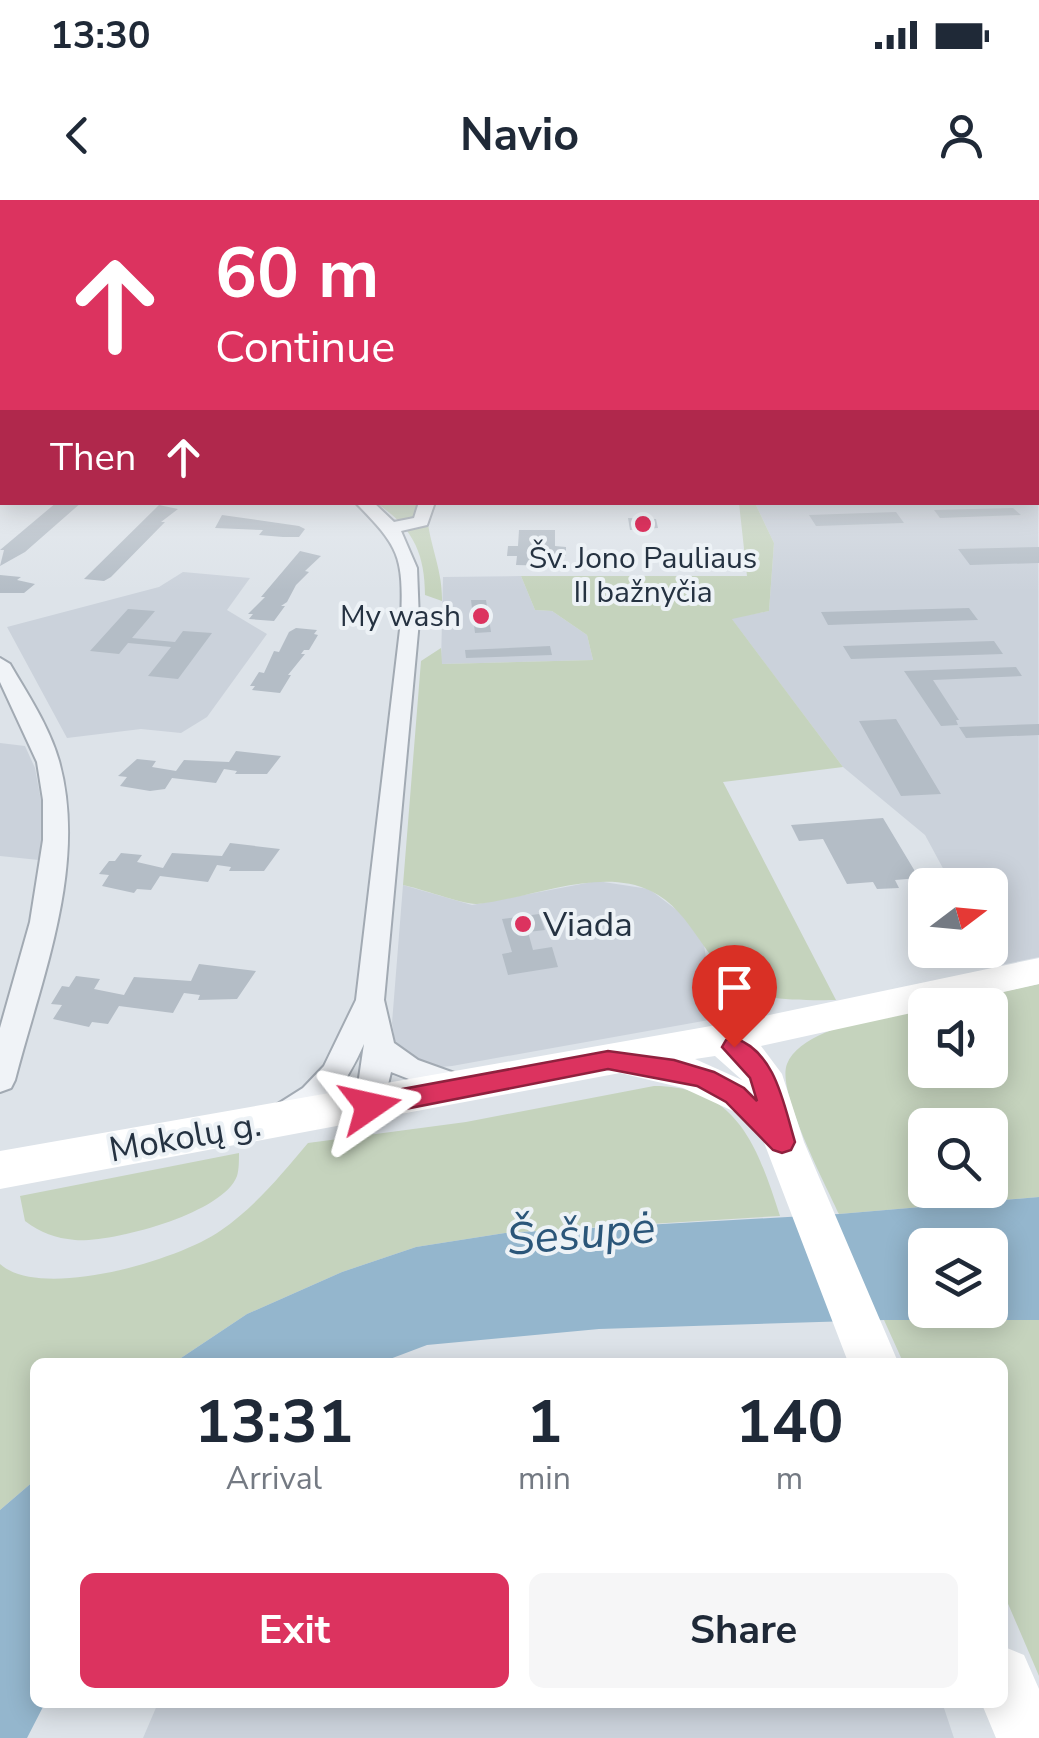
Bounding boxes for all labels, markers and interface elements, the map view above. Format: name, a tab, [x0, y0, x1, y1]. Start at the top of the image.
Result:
text: 13:30	[50, 10, 151, 61]
text: Navio	[460, 105, 579, 166]
icon: back	[50, 108, 105, 163]
icon: person	[934, 108, 989, 163]
text: 60 m	[215, 226, 379, 322]
icon: ahead	[50, 240, 180, 370]
text: Continue	[215, 317, 395, 378]
icon: ahead	[156, 430, 211, 485]
text: Then	[50, 432, 136, 483]
marker: Šv. Jono Pauliaus II bažnyčia	[632, 513, 654, 535]
place label: Šv. Jono Pauliaus II bažnyčia	[529, 538, 757, 613]
place label: My wash	[340, 596, 461, 637]
marker: My wash	[470, 605, 492, 627]
north arrow	[908, 868, 1008, 968]
map controls	[908, 868, 1008, 1328]
place label: Viada	[542, 901, 633, 948]
marker: Viada	[512, 913, 534, 935]
pin	[692, 945, 777, 1048]
icon: arrive	[707, 960, 762, 1015]
button: sound	[908, 988, 1008, 1088]
position arrow	[318, 1054, 422, 1158]
street label: Mokolų g.	[105, 1101, 265, 1173]
button: search	[908, 1108, 1008, 1208]
water label: Šešupė	[504, 1197, 658, 1271]
button: layers	[908, 1228, 1008, 1328]
text: 13:31	[195, 1381, 353, 1463]
text: 1	[526, 1381, 562, 1463]
text: 140	[735, 1381, 843, 1463]
text: Arrival	[226, 1457, 322, 1500]
text: min	[518, 1457, 571, 1500]
text: m	[776, 1457, 803, 1500]
button: Exit	[80, 1573, 509, 1688]
button: Share	[529, 1573, 958, 1688]

